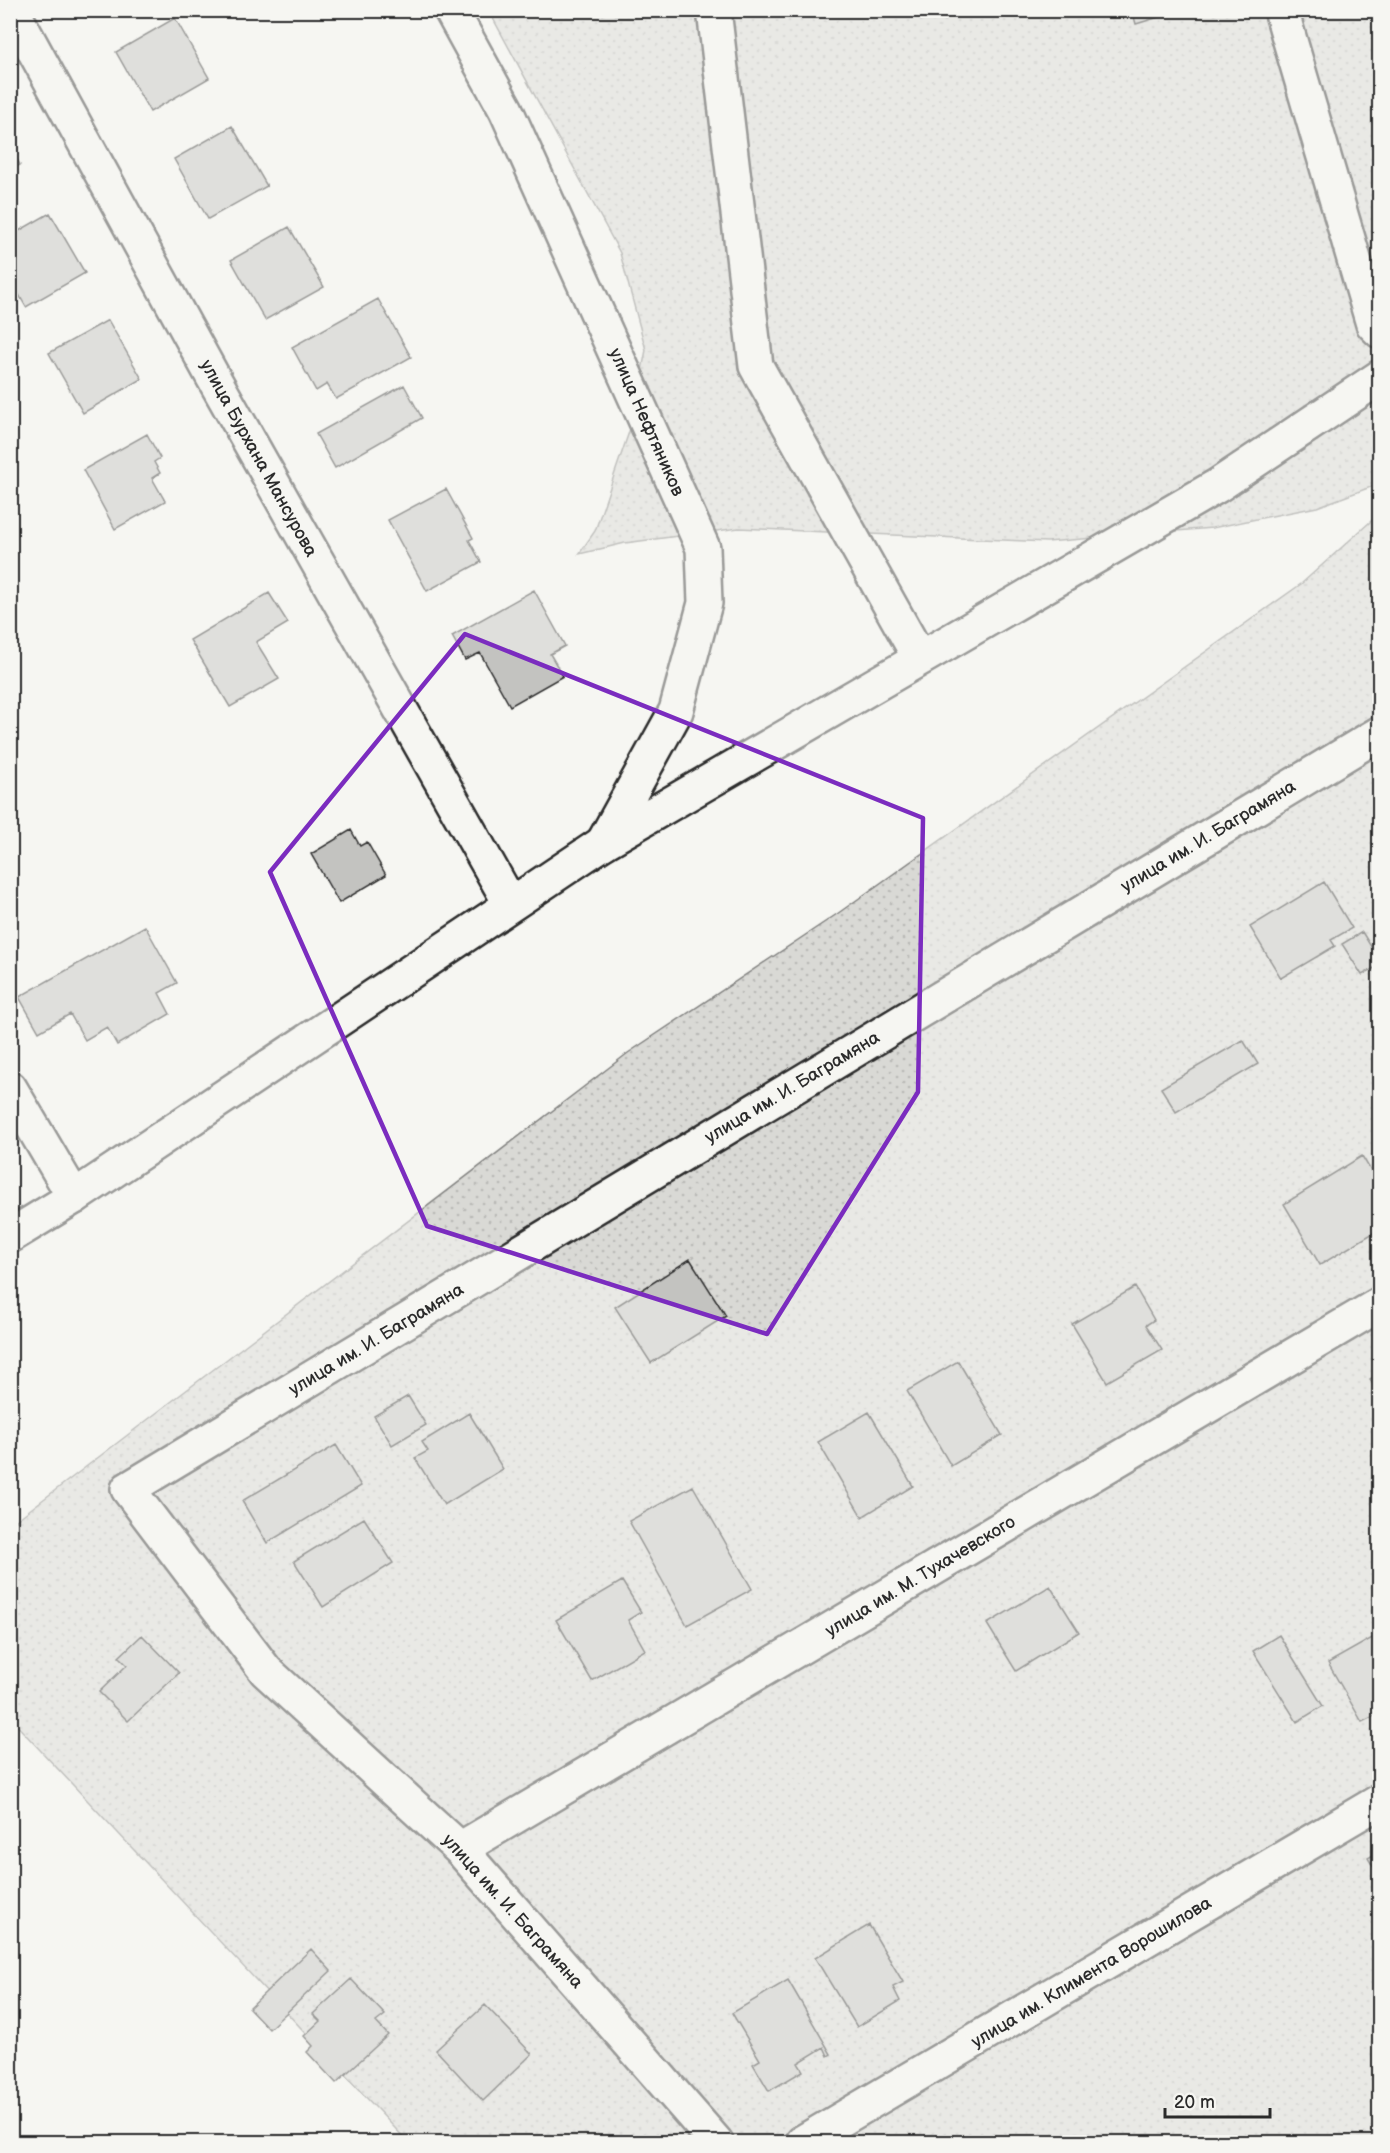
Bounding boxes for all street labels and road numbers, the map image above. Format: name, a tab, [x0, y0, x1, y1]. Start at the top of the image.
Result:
street label: улица Нефтяников	[605, 345, 689, 500]
street label: улица Бурхана Мансурова	[196, 356, 322, 561]
street label: улица им. И. Баграмяна	[1117, 776, 1300, 897]
street label: улица им. И. Баграмяна	[701, 1027, 884, 1148]
street label: улица им. И. Баграмяна	[285, 1279, 468, 1400]
street label: улица им. М. Тухачевского	[821, 1511, 1019, 1642]
street label: улица им. И. Баграмяна	[438, 1830, 588, 1993]
street label: улица им. Климента Ворошилова	[967, 1892, 1215, 2053]

